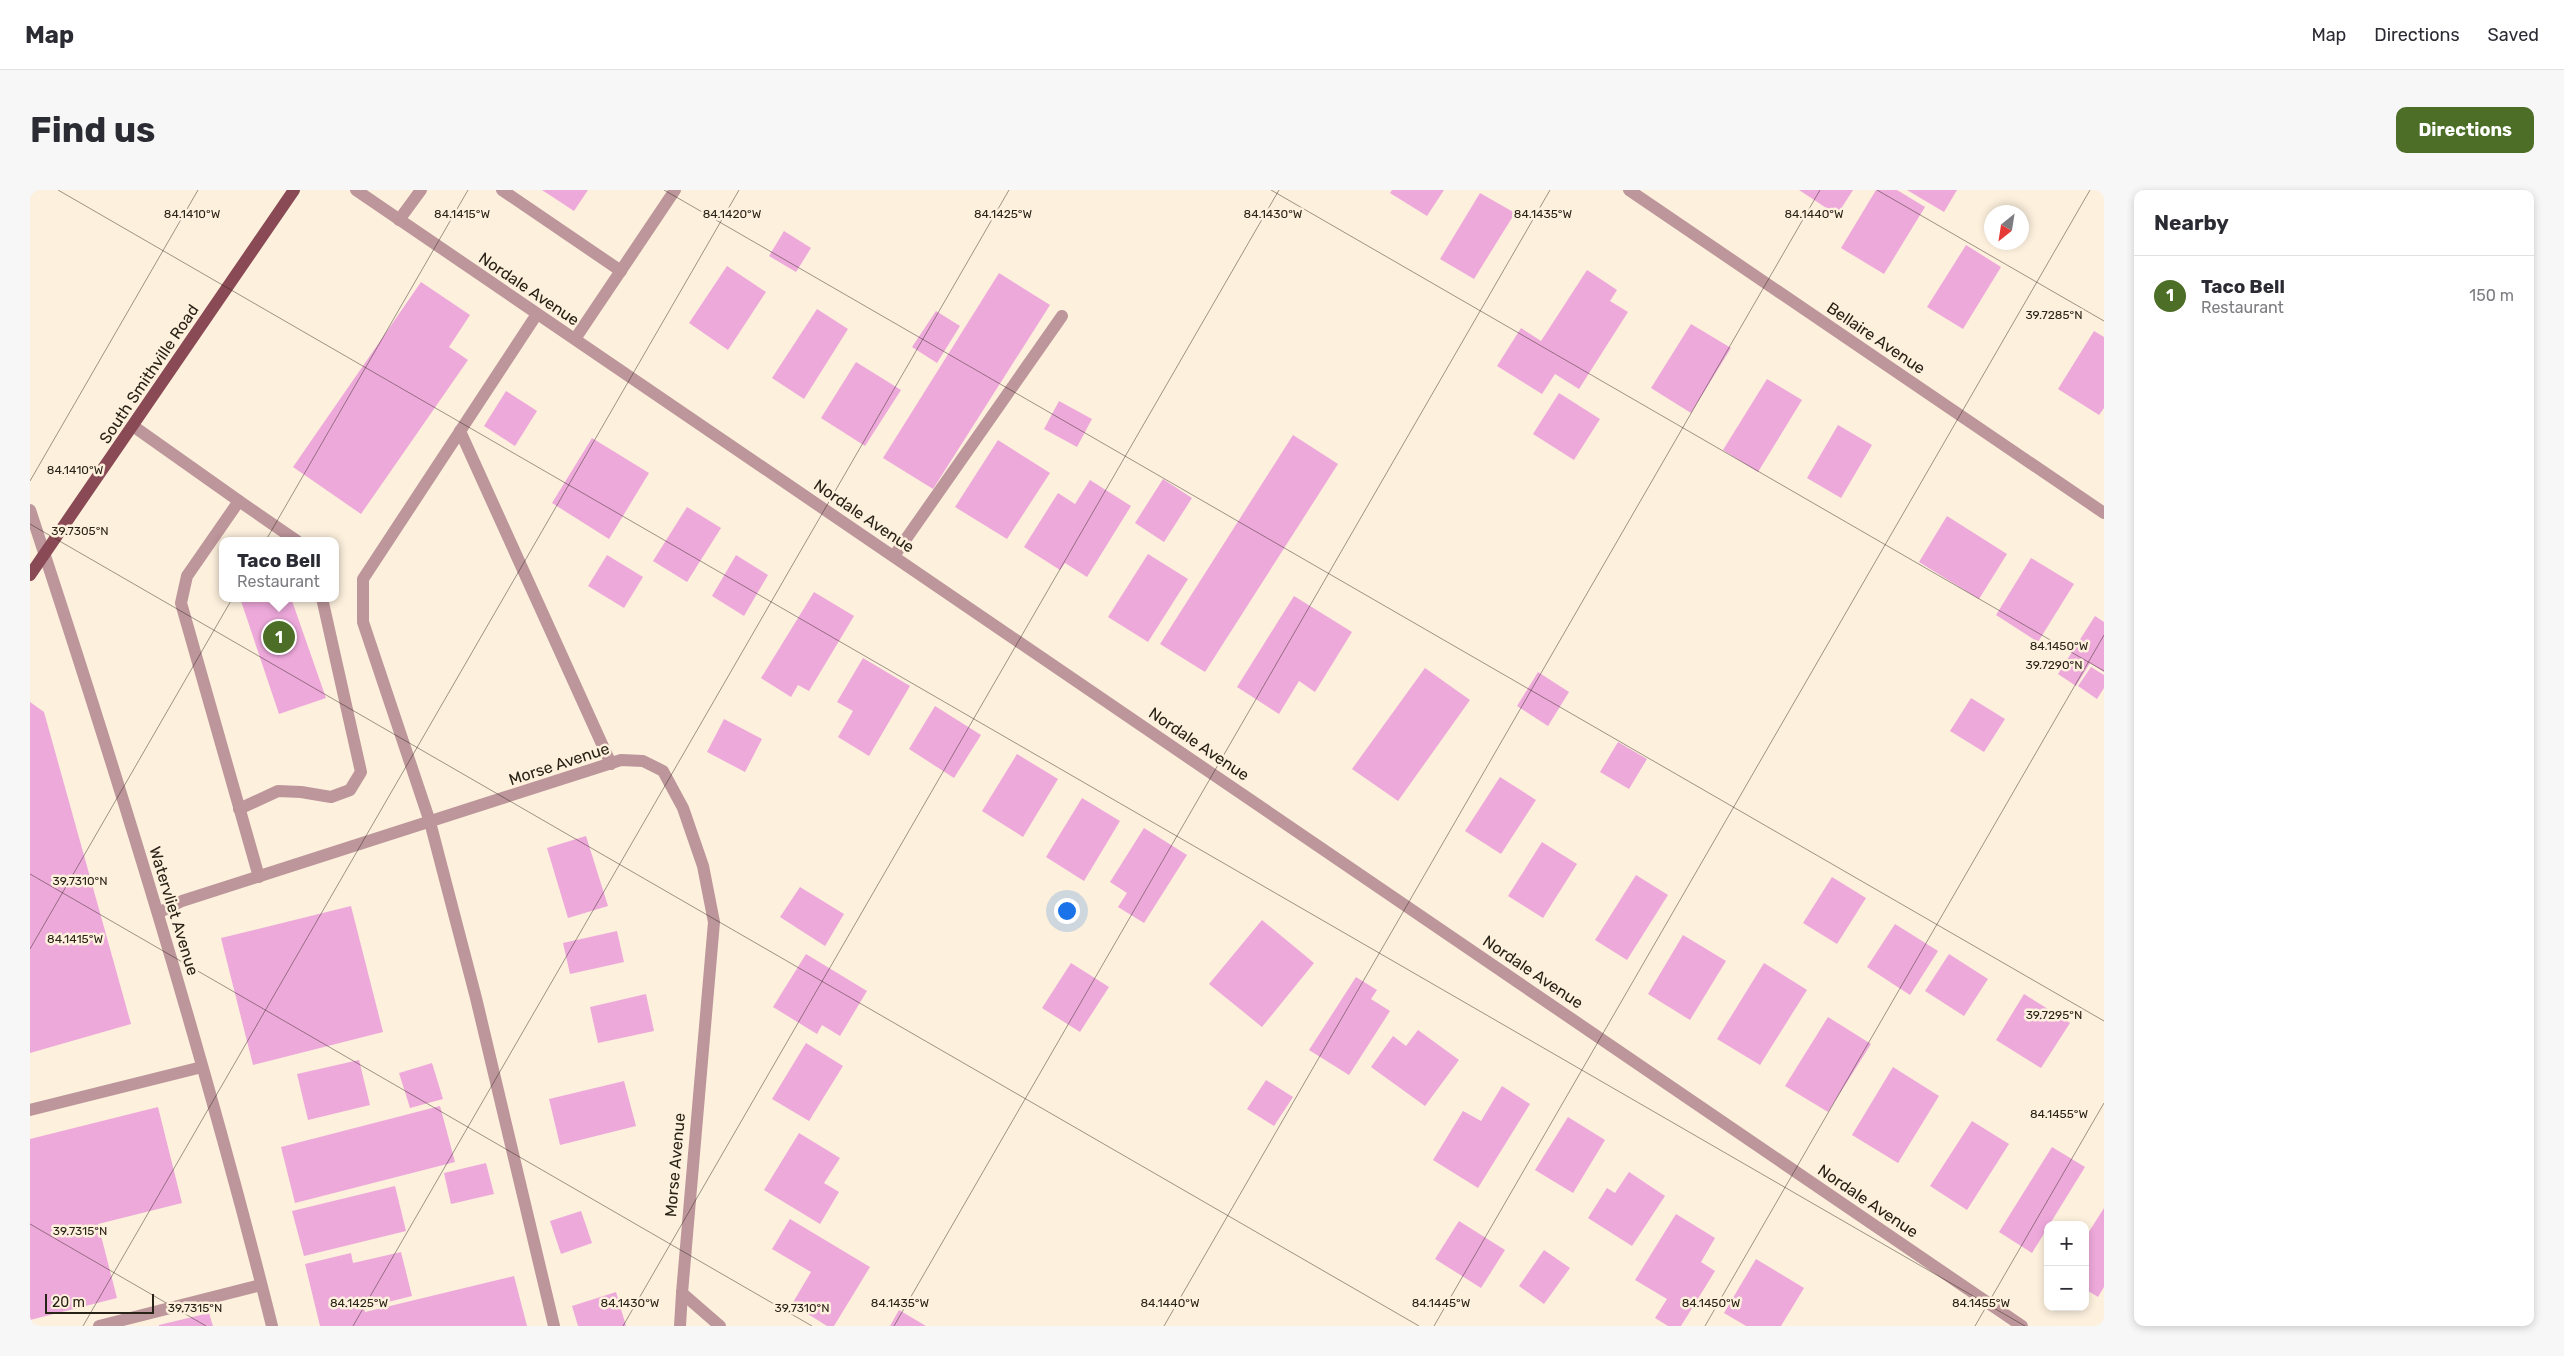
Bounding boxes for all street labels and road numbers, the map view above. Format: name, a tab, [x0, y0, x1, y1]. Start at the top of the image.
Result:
street label: Nordale Avenue	[475, 248, 583, 330]
street label: Bellaire Avenue	[1823, 298, 1929, 378]
street label: South Smithville Road	[95, 301, 203, 447]
street label: Nordale Avenue	[810, 475, 918, 557]
street label: Nordale Avenue	[1145, 703, 1253, 785]
street label: Morse Avenue	[506, 739, 612, 789]
street label: Watervliet Avenue	[145, 844, 203, 978]
street label: Nordale Avenue	[1479, 931, 1587, 1013]
street label: Morse Avenue	[661, 1112, 689, 1218]
street label: Nordale Avenue	[1814, 1160, 1922, 1242]

